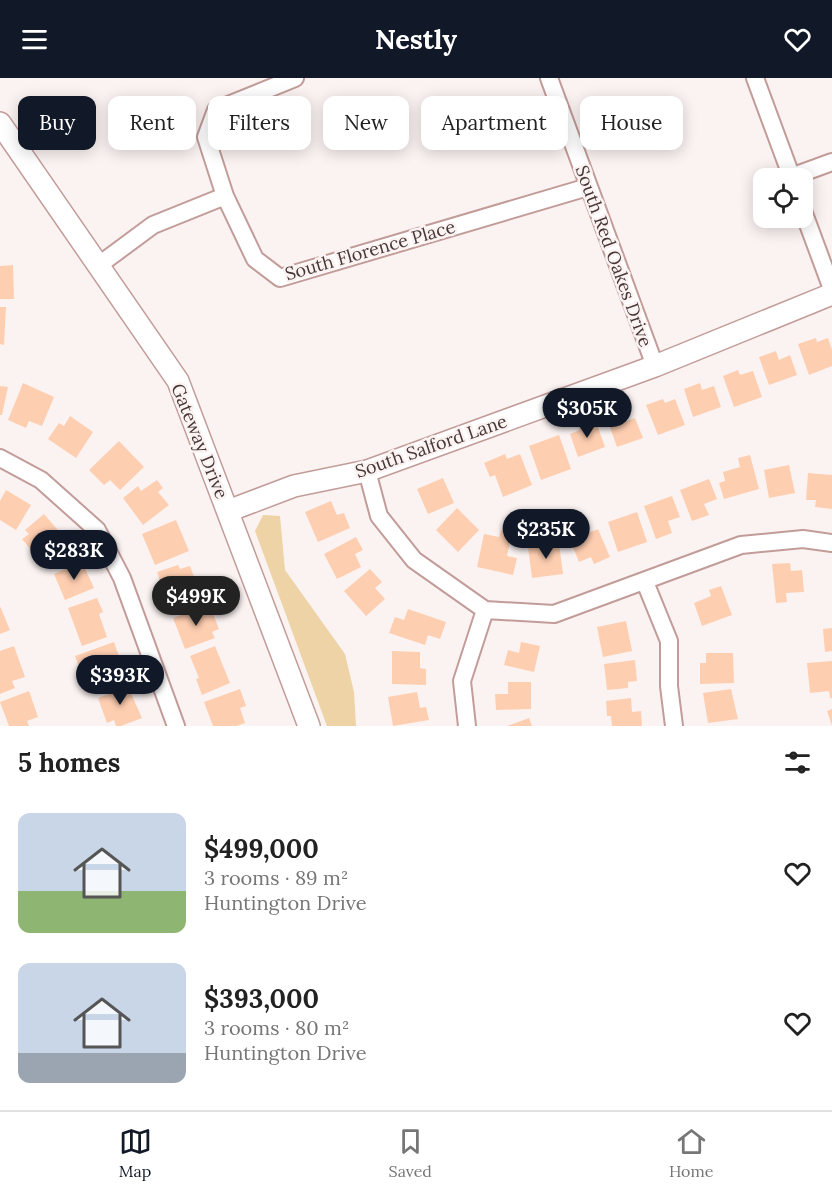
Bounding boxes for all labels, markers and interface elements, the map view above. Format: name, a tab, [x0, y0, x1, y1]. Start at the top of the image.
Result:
text: Nestly	[375, 22, 457, 56]
icon: menu	[18, 23, 51, 56]
icon: heart	[781, 23, 814, 56]
chip: Buy	[18, 96, 96, 150]
chip: Rent	[108, 96, 196, 150]
chip: Filters	[208, 96, 311, 150]
chip: New	[323, 96, 409, 150]
chip: Apartment	[421, 96, 568, 150]
chip: House	[580, 96, 683, 150]
street label: South Red Oakes Drive	[570, 162, 658, 350]
map controls	[753, 168, 813, 228]
button: locate	[753, 168, 813, 228]
street label: South Florence Place	[282, 215, 458, 285]
street label: Gateway Drive	[166, 380, 234, 502]
pin: $305K	[545, 388, 629, 439]
text: $305K	[557, 395, 617, 420]
street label: South Salford Lane	[352, 409, 510, 483]
pin: $235K	[504, 509, 588, 560]
text: $235K	[517, 516, 575, 541]
pin: $283K	[32, 530, 116, 581]
text: $283K	[44, 537, 104, 562]
pin: $499K	[154, 576, 238, 627]
text: $499K	[166, 583, 226, 608]
pin: $393K	[78, 655, 162, 706]
text: $393K	[90, 662, 150, 687]
text: 5 homes	[18, 746, 120, 779]
icon: filters	[781, 746, 814, 779]
text: $499,000	[204, 832, 319, 865]
icon: home	[66, 837, 138, 909]
icon: heart	[781, 857, 814, 890]
text: 3 rooms · 89 m²	[204, 865, 348, 890]
text: Huntington Drive	[204, 890, 367, 915]
text: $393,000	[204, 982, 319, 1015]
icon: home	[66, 987, 138, 1059]
icon: heart	[781, 1007, 814, 1040]
text: 3 rooms · 80 m²	[204, 1015, 349, 1040]
text: Huntington Drive	[204, 1040, 367, 1065]
tab: Map	[119, 1125, 152, 1181]
tab: Saved	[389, 1125, 432, 1181]
tab: Home	[669, 1125, 713, 1181]

